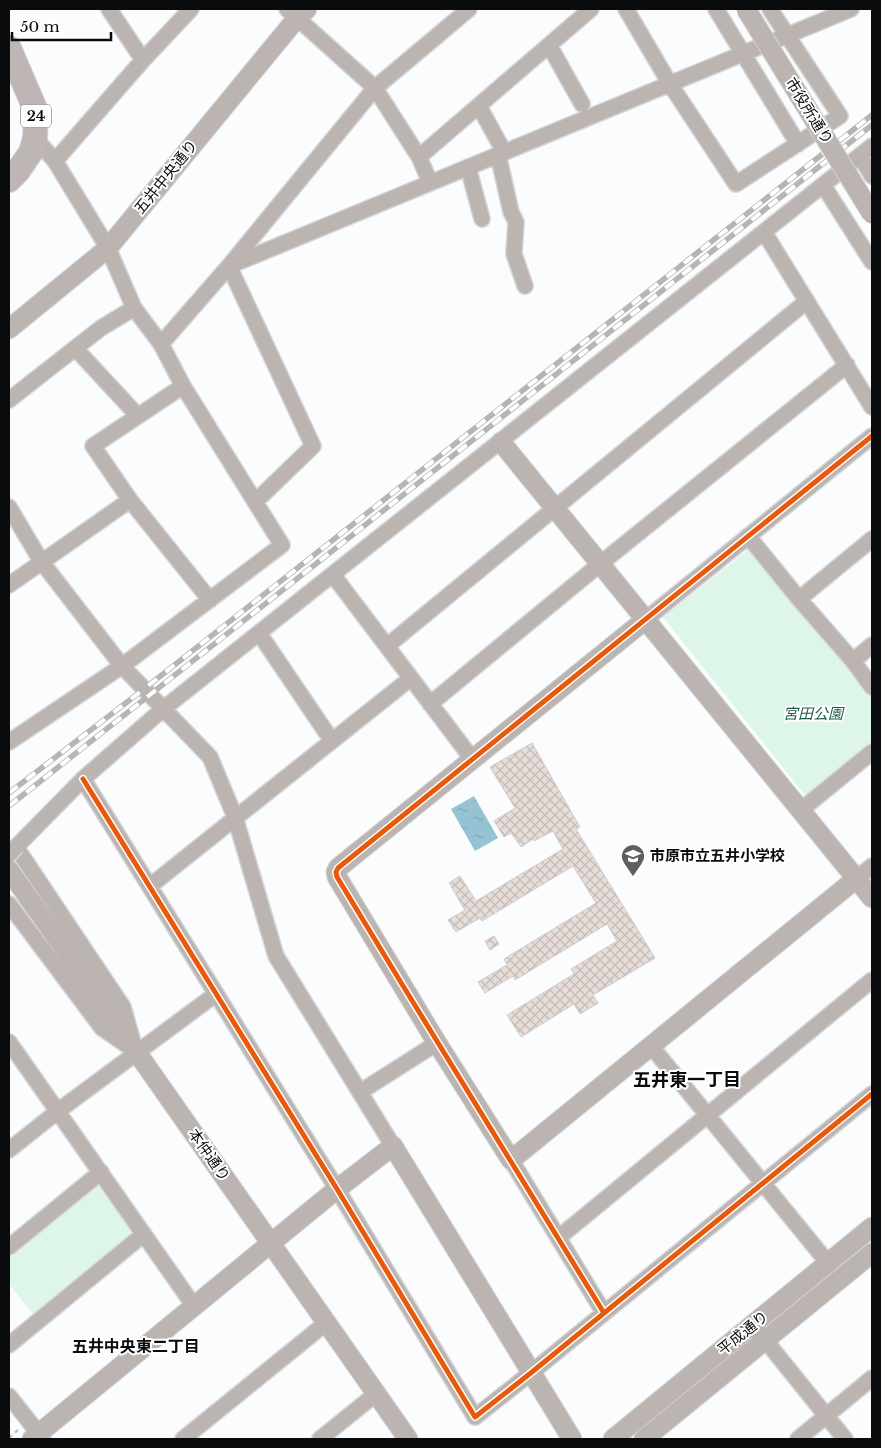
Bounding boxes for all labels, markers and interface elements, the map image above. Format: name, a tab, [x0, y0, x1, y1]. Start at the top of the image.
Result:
scale bar	[12, 10, 111, 42]
text: 50 m	[20, 17, 60, 36]
street label: 市役所通り	[781, 74, 837, 148]
road number: 24	[21, 104, 51, 128]
street label: 五井中央通り	[130, 136, 201, 218]
park label: 宮田公園	[783, 704, 845, 723]
school or university icon: 市原市立五井小学校	[620, 843, 646, 877]
place label: 市原市立五井小学校	[650, 846, 785, 865]
district label: 五井東一丁目	[633, 1069, 741, 1091]
street label: 本仲通り	[184, 1125, 234, 1185]
street label: 平成通り	[713, 1306, 772, 1359]
district label: 五井中央東二丁目	[72, 1336, 200, 1356]

